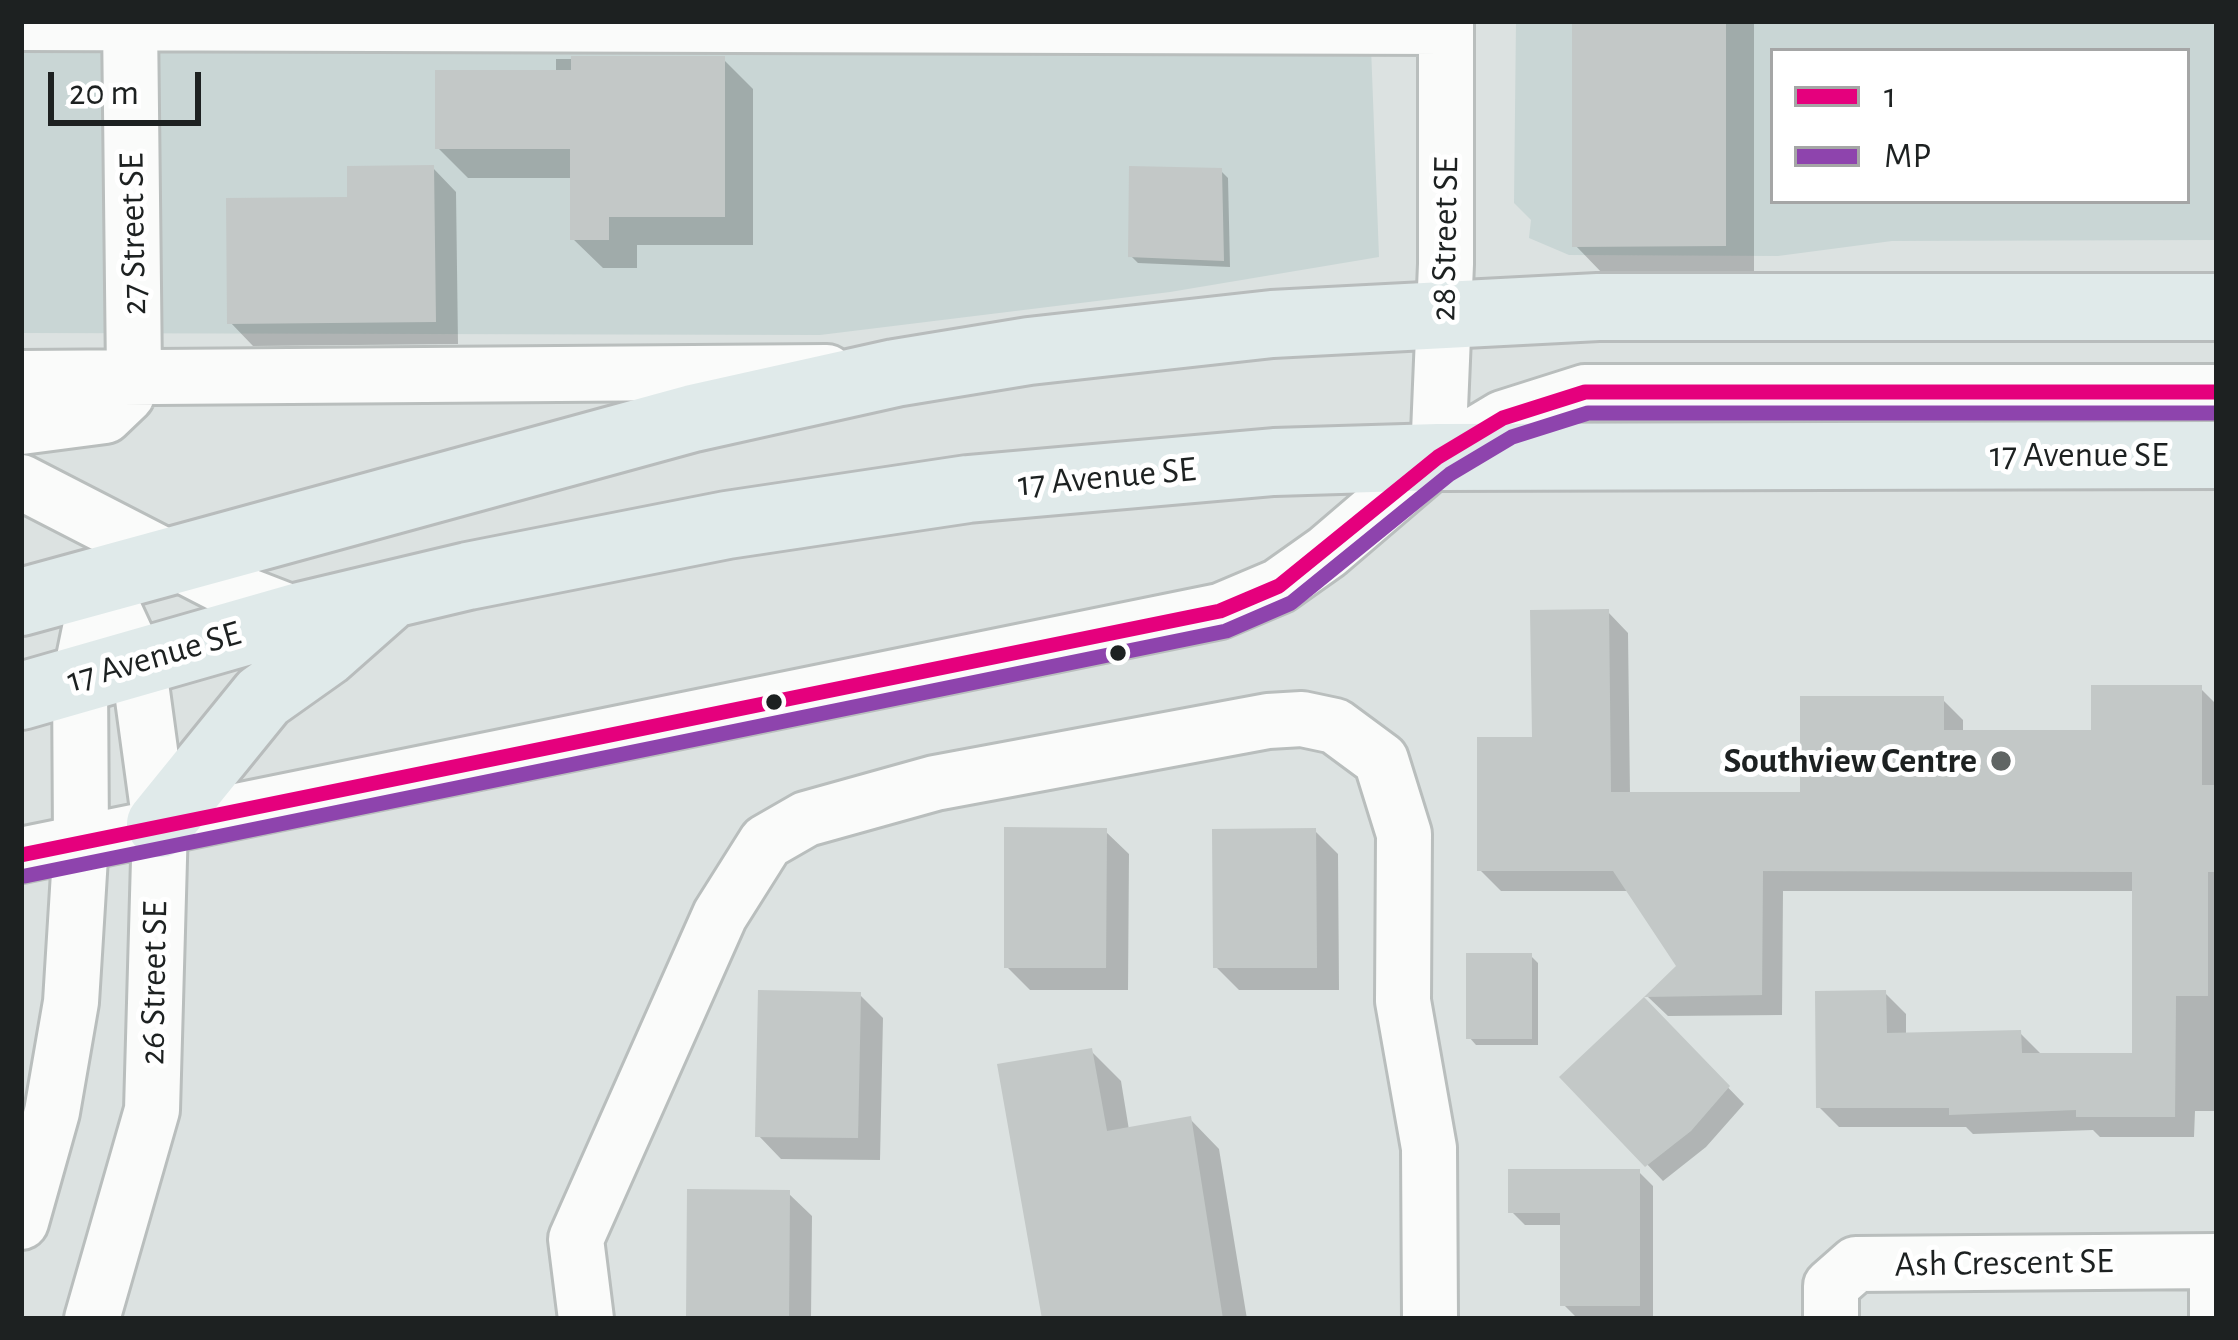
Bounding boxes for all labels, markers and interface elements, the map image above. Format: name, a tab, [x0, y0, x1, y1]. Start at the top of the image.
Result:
scale bar	[54, 48, 207, 122]
legend	[1770, 48, 2190, 204]
text: 20 m	[69, 75, 139, 111]
text: 1	[1884, 78, 1896, 114]
text: MP	[1884, 138, 1931, 174]
street label: 27 Street SE	[110, 152, 156, 316]
street label: 28 Street SE	[1422, 156, 1468, 322]
street label: 17 Avenue SE	[1990, 433, 2168, 477]
street label: 17 Avenue SE	[1016, 448, 1198, 506]
street label: 17 Avenue SE	[62, 612, 246, 702]
unlabelled marker	[1107, 642, 1129, 664]
unlabelled marker	[763, 691, 785, 713]
place label: Southview Centre	[1724, 739, 1977, 783]
marker: Southview Centre	[1988, 748, 2014, 774]
street label: 26 Street SE	[131, 901, 177, 1065]
street label: Ash Crescent SE	[1894, 1239, 2114, 1287]

